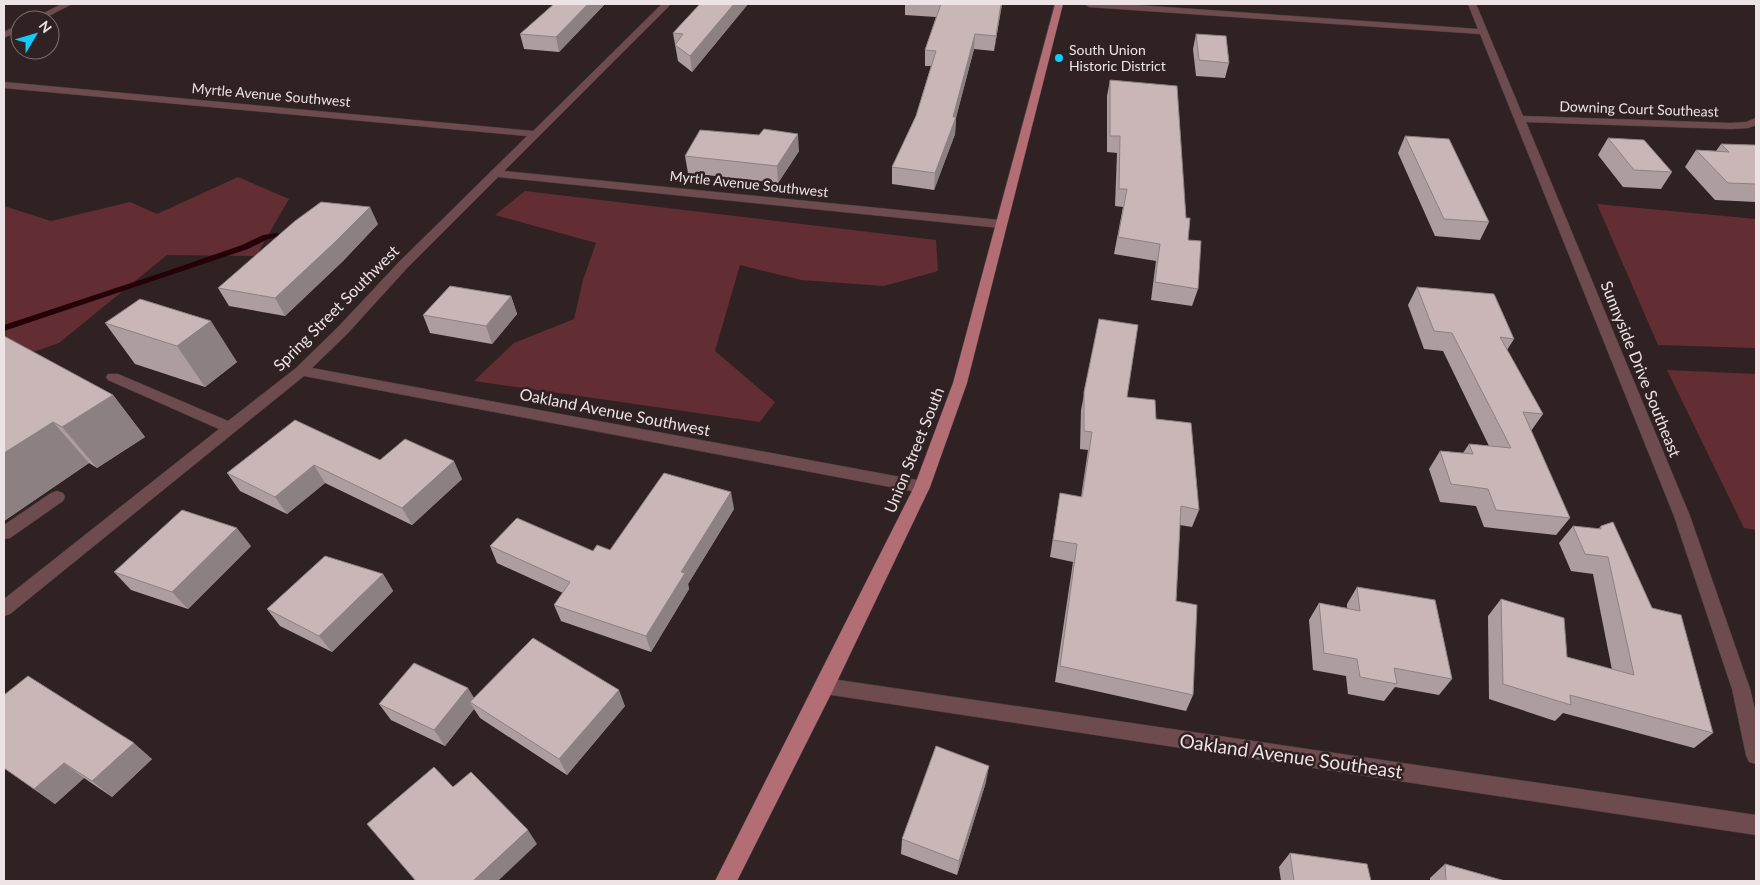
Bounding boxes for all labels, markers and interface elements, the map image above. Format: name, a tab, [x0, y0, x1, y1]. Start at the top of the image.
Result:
north arrow	[10, 10, 60, 60]
text: N	[36, 17, 56, 36]
place label: South Union Historic District	[1069, 41, 1166, 74]
marker: South Union Historic District	[1053, 52, 1065, 64]
street label: Myrtle Avenue Southwest	[191, 79, 351, 110]
street label: Downing Court Southeast	[1559, 97, 1719, 120]
street label: Myrtle Avenue Southwest	[669, 167, 829, 200]
street label: Spring Street Southwest	[269, 241, 402, 374]
street label: Sunnyside Drive Southeast	[1597, 278, 1686, 460]
street label: Oakland Avenue Southwest	[518, 384, 712, 439]
street label: Union Street South	[880, 384, 947, 515]
street label: Oakland Avenue Southeast	[1178, 728, 1404, 783]

